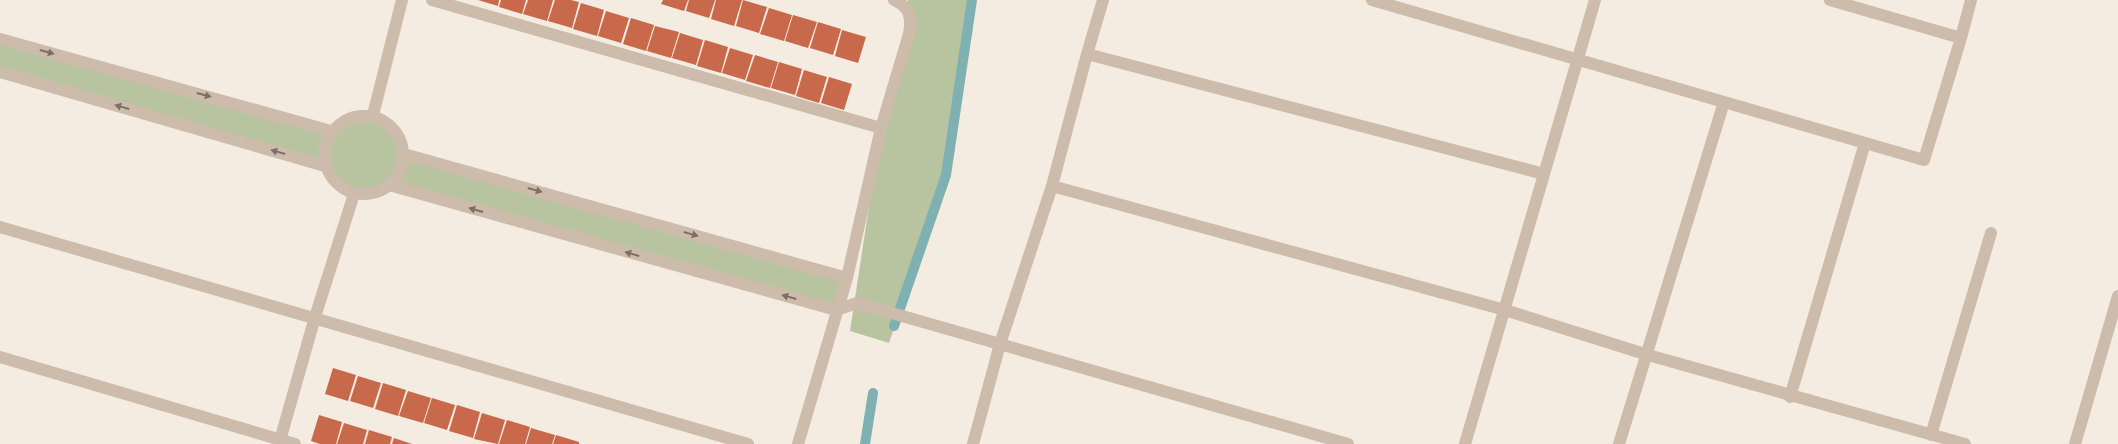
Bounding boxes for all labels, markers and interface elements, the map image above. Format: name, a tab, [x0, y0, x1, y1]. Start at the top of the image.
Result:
one-way arrow	[39, 48, 55, 56]
one-way arrow	[196, 92, 211, 100]
one-way arrow	[114, 103, 129, 111]
one-way arrow	[271, 148, 286, 156]
one-way arrow	[528, 187, 543, 195]
one-way arrow	[468, 205, 483, 213]
one-way arrow	[684, 231, 699, 239]
one-way arrow	[625, 249, 640, 257]
one-way arrow	[781, 293, 796, 301]

